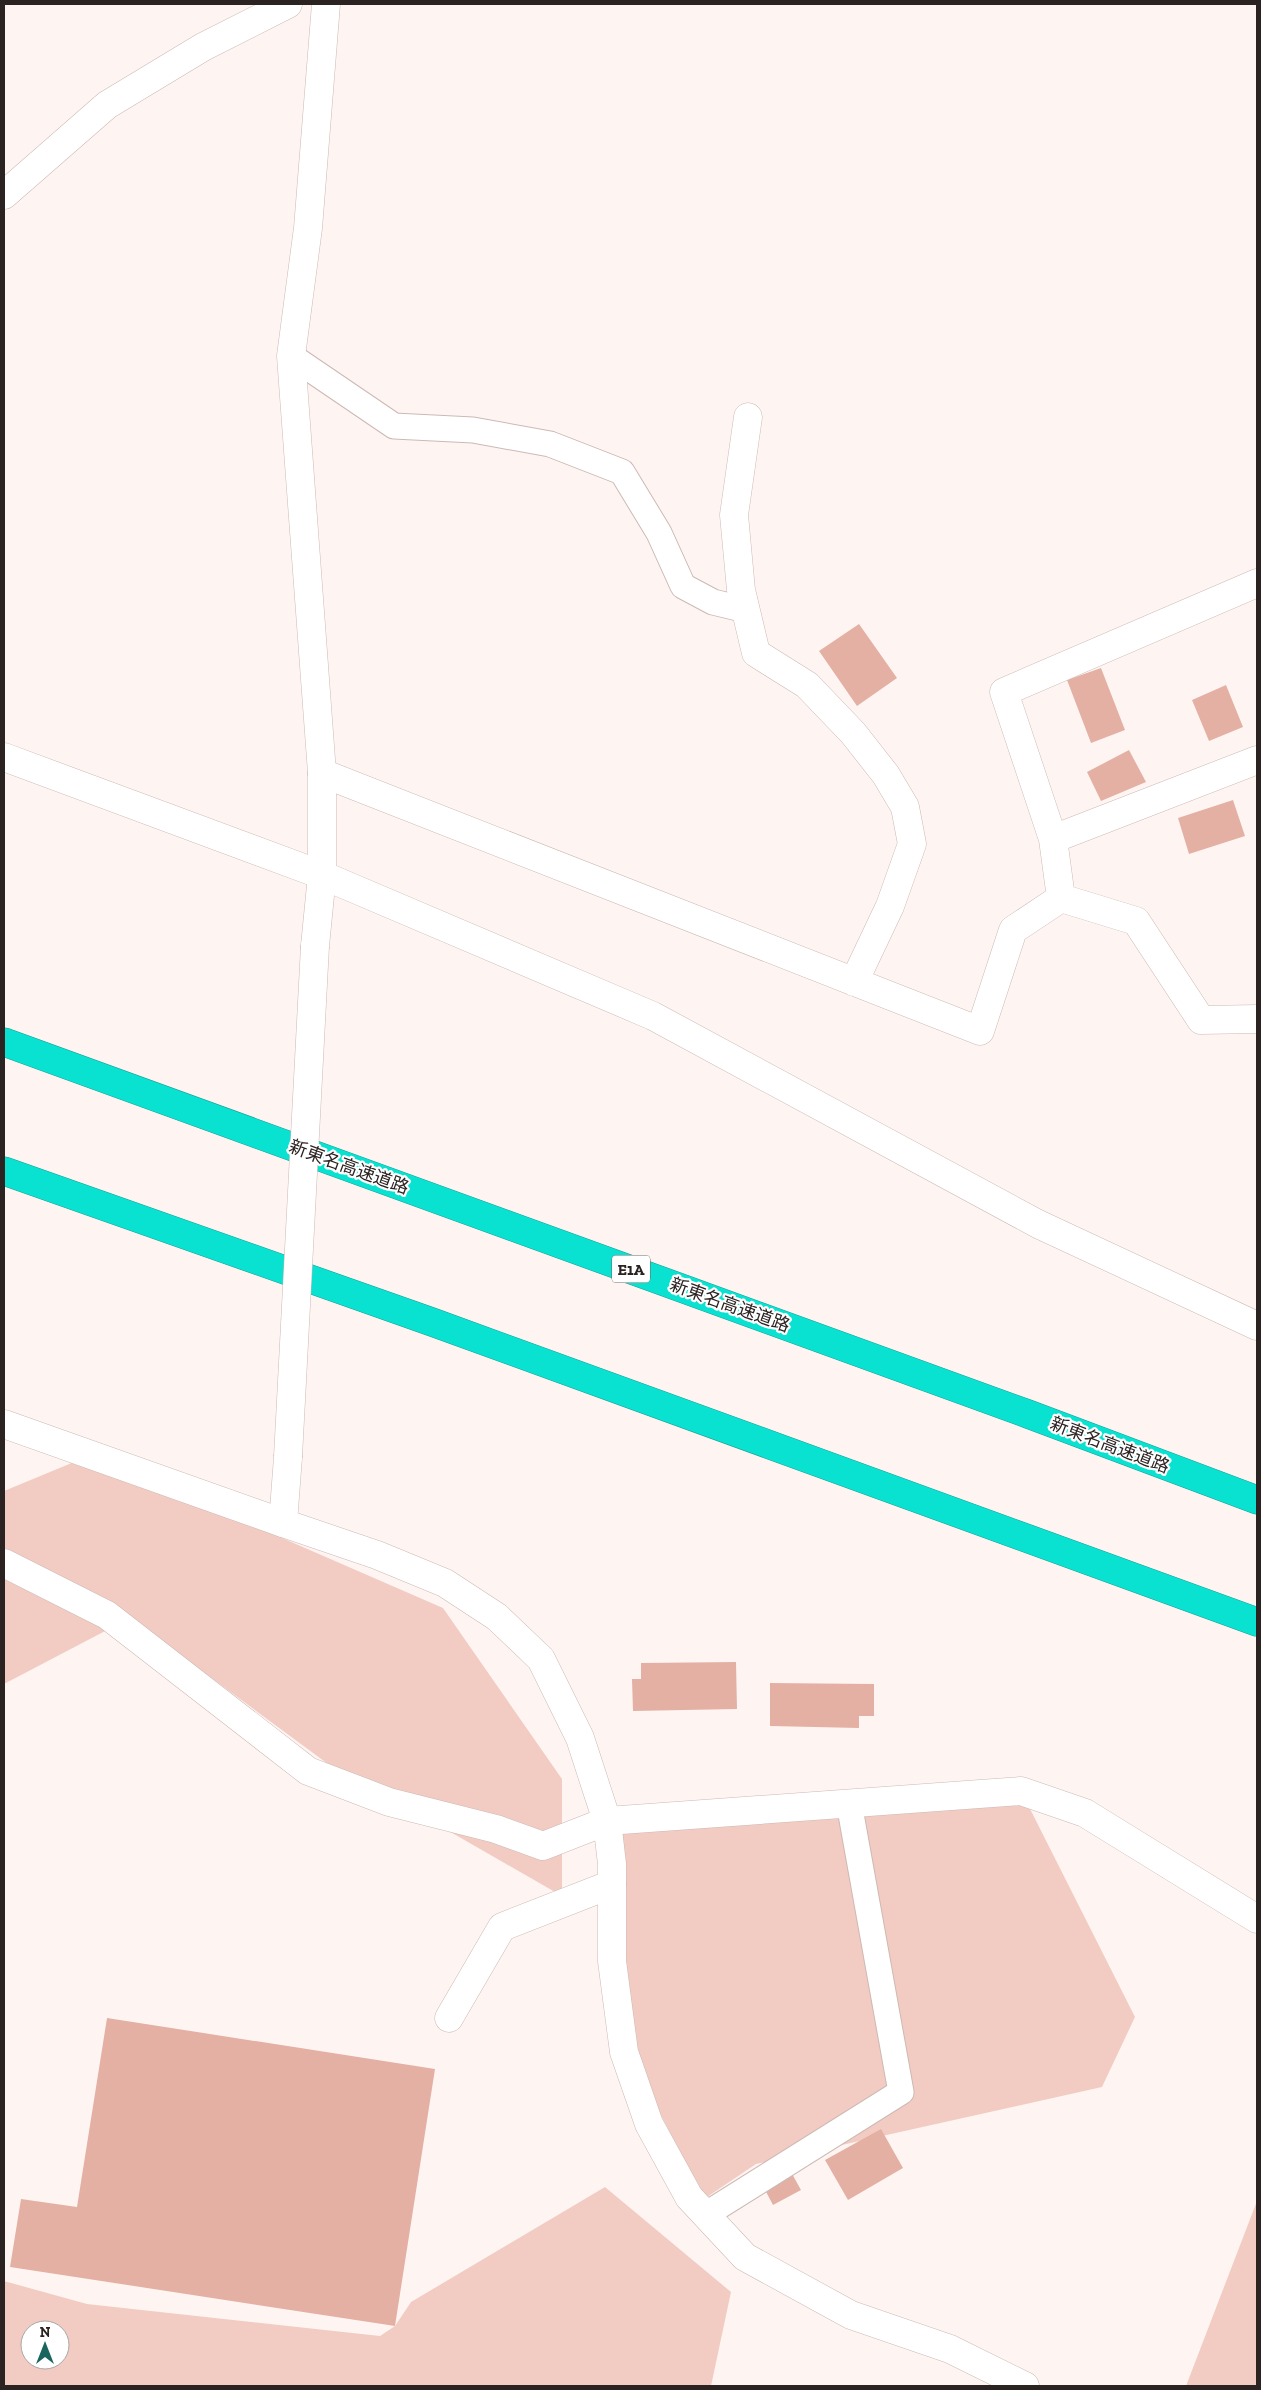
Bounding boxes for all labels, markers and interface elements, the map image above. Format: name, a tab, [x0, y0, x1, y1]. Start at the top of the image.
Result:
street label: 新東名高速道路	[286, 1135, 412, 1199]
road number: E1A	[612, 1256, 650, 1282]
street label: 新東名高速道路	[667, 1273, 793, 1337]
street label: 新東名高速道路	[1047, 1412, 1173, 1478]
north arrow	[20, 2320, 70, 2370]
text: N	[40, 2324, 51, 2341]

